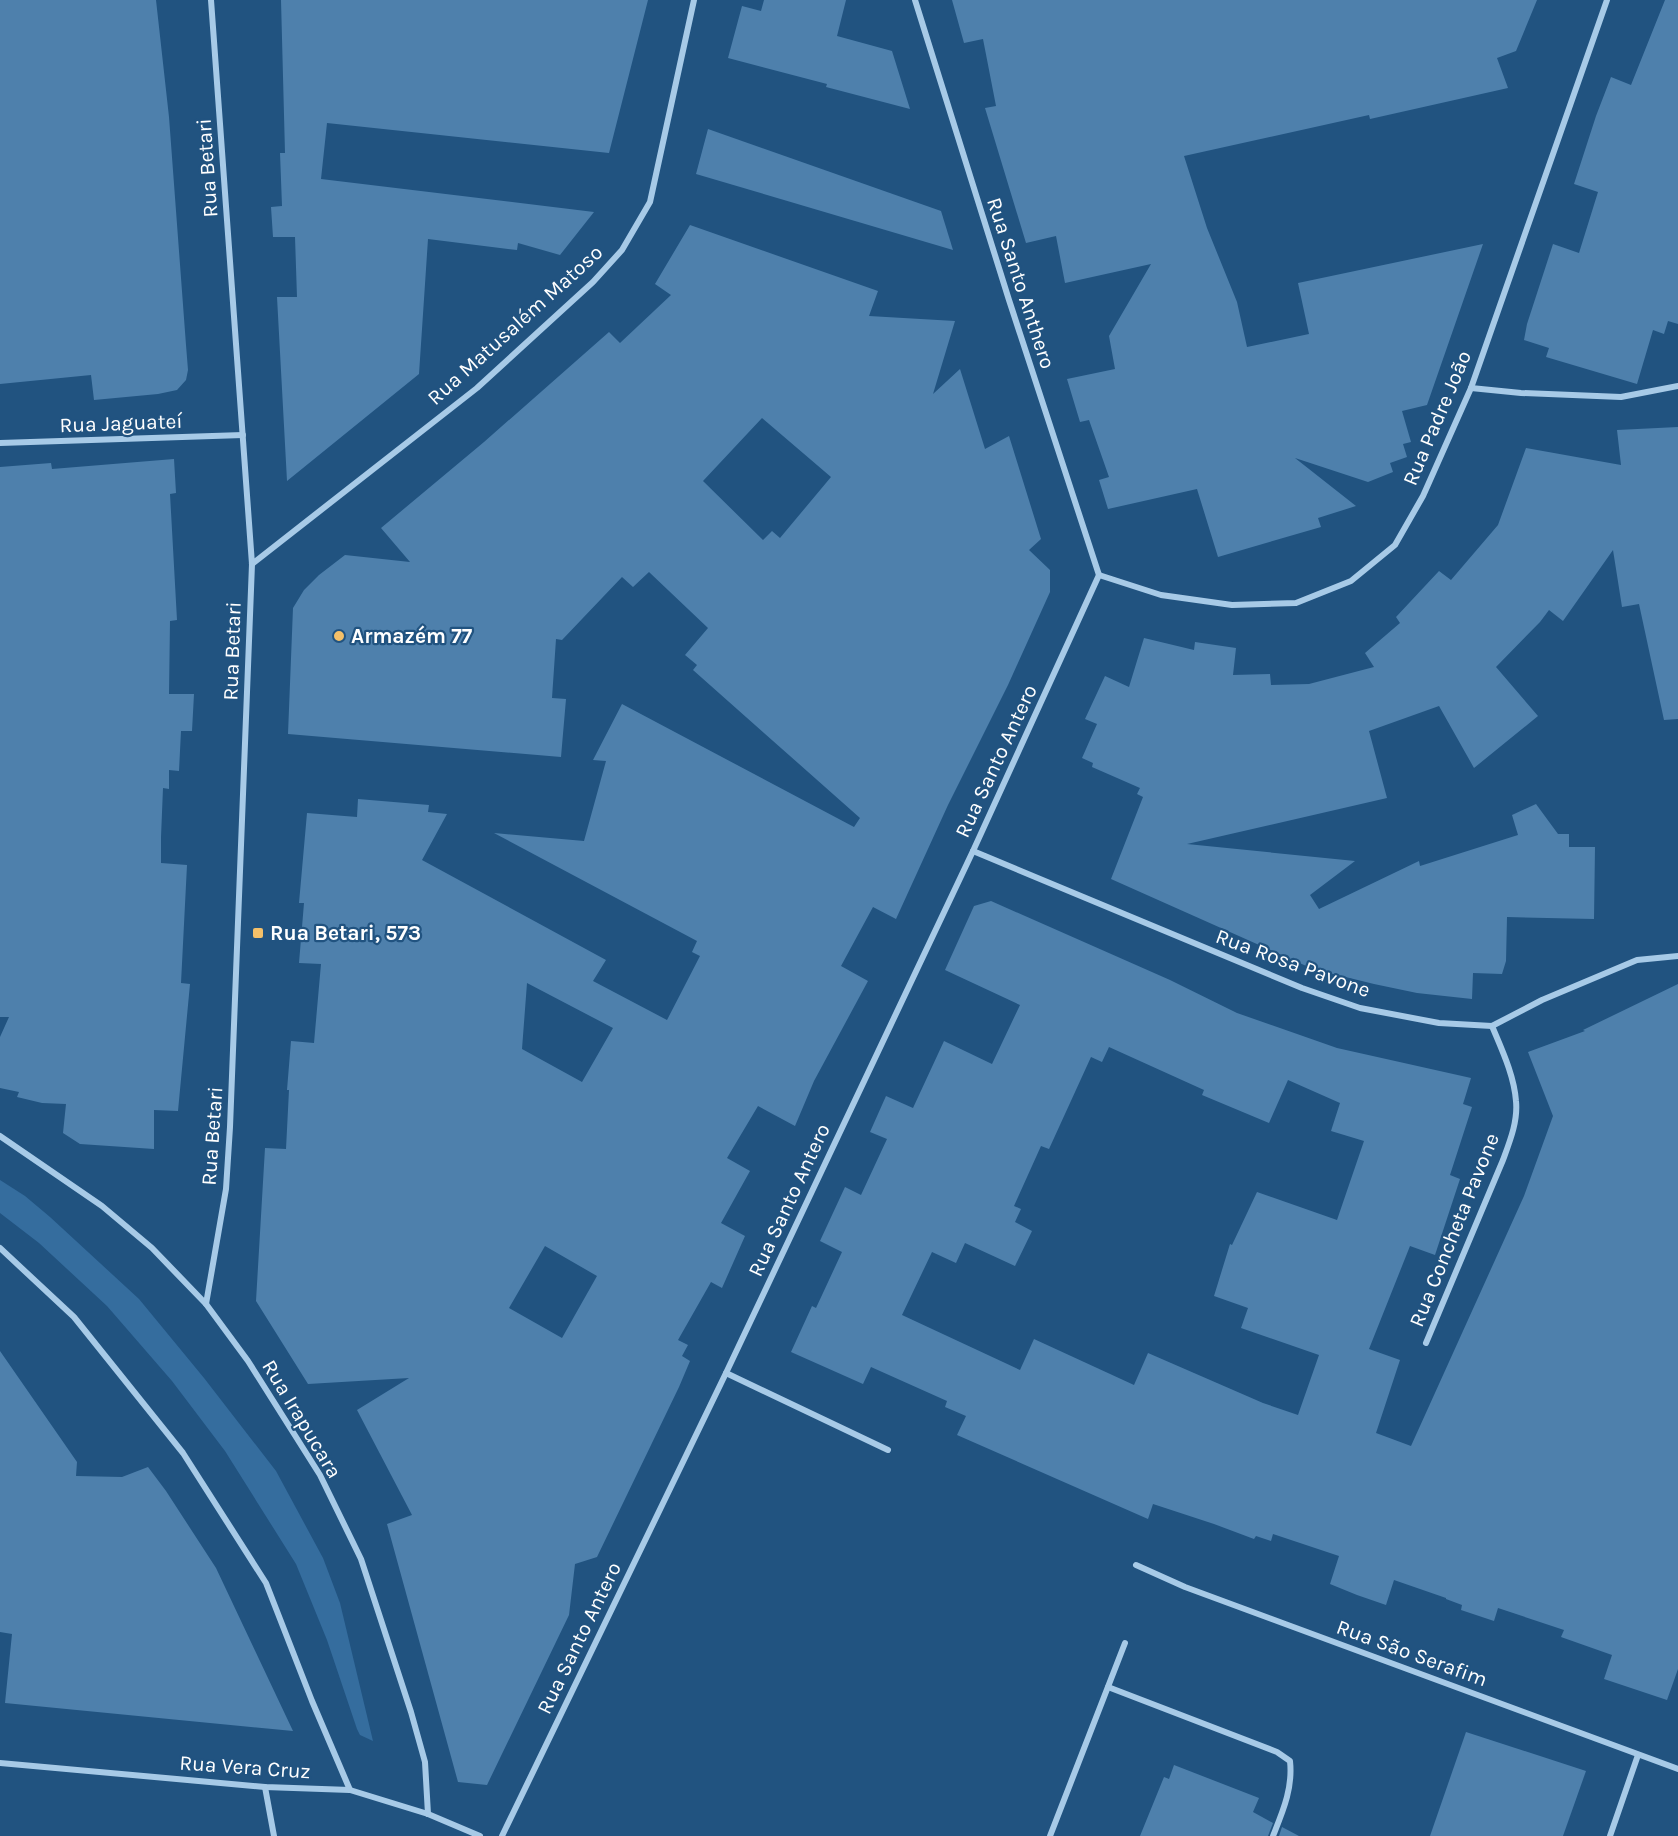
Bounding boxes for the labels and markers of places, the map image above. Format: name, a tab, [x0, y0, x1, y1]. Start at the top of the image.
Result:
place label: Armazém 77	[351, 624, 473, 648]
marker: Armazém 77	[332, 629, 346, 643]
place label: Rua Betari, 573	[270, 921, 421, 945]
marker: Rua Betari, 573	[251, 926, 265, 940]

